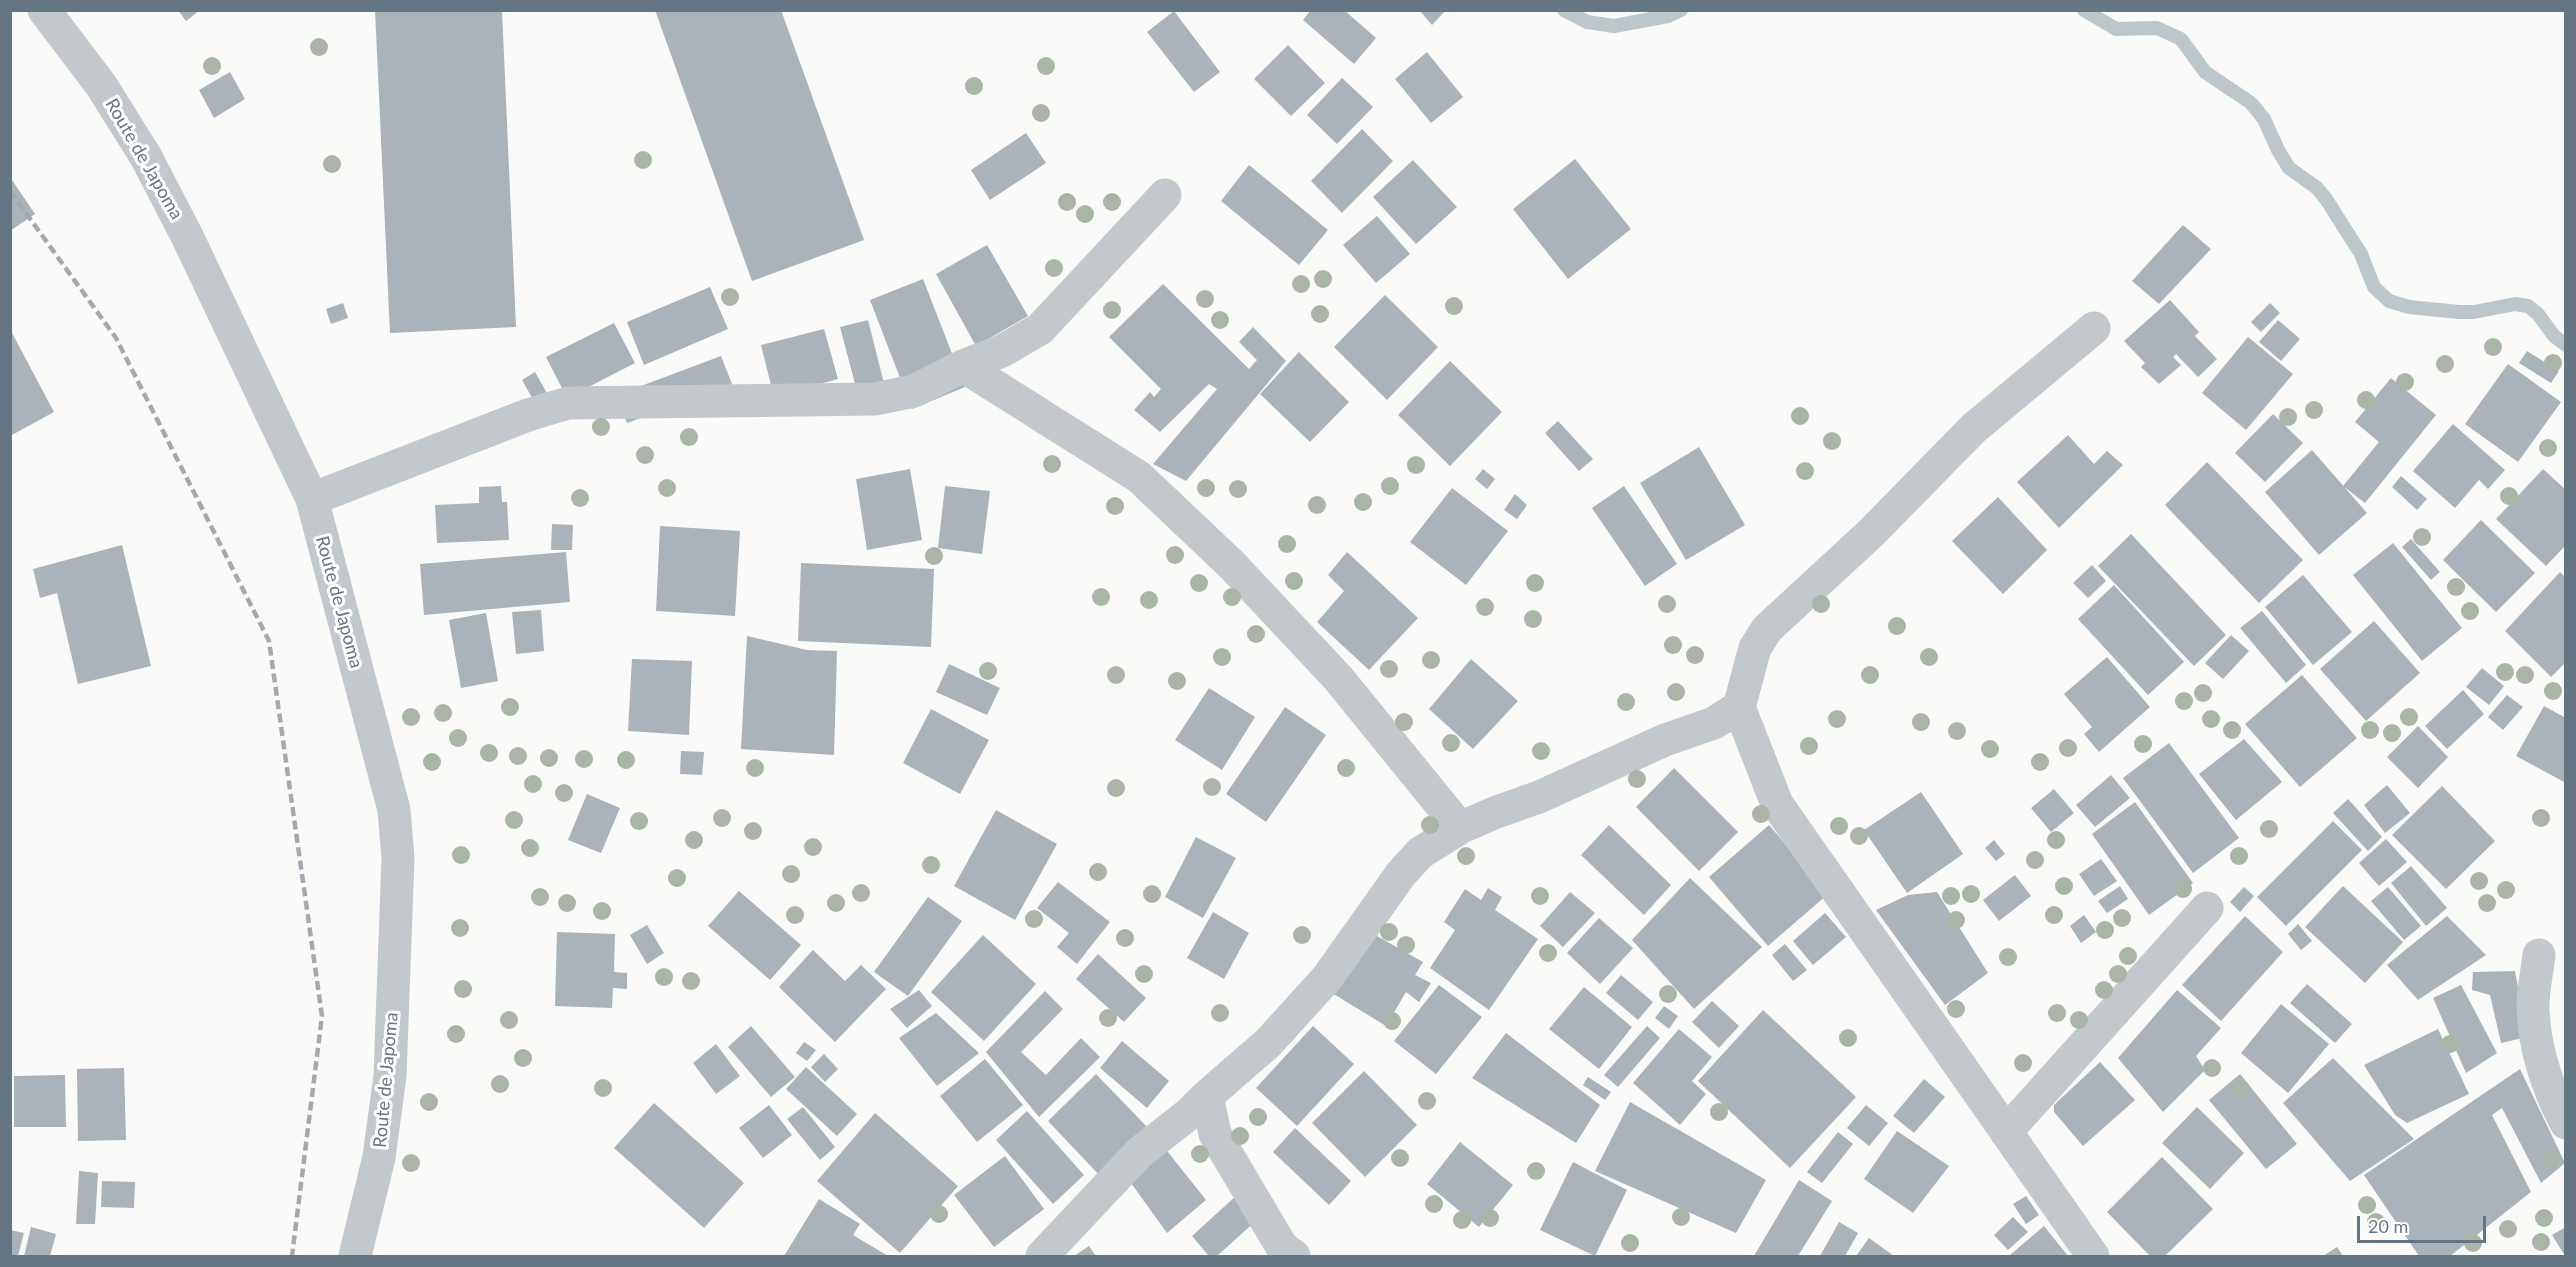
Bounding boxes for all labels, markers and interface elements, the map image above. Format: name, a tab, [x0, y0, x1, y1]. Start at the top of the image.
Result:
street label: Route de Japoma	[101, 95, 187, 223]
street label: Route de Japoma	[311, 534, 367, 670]
street label: Route de Japoma	[369, 1011, 403, 1149]
scale bar	[2360, 1204, 2489, 1242]
text: 20 m	[2368, 1215, 2408, 1237]

